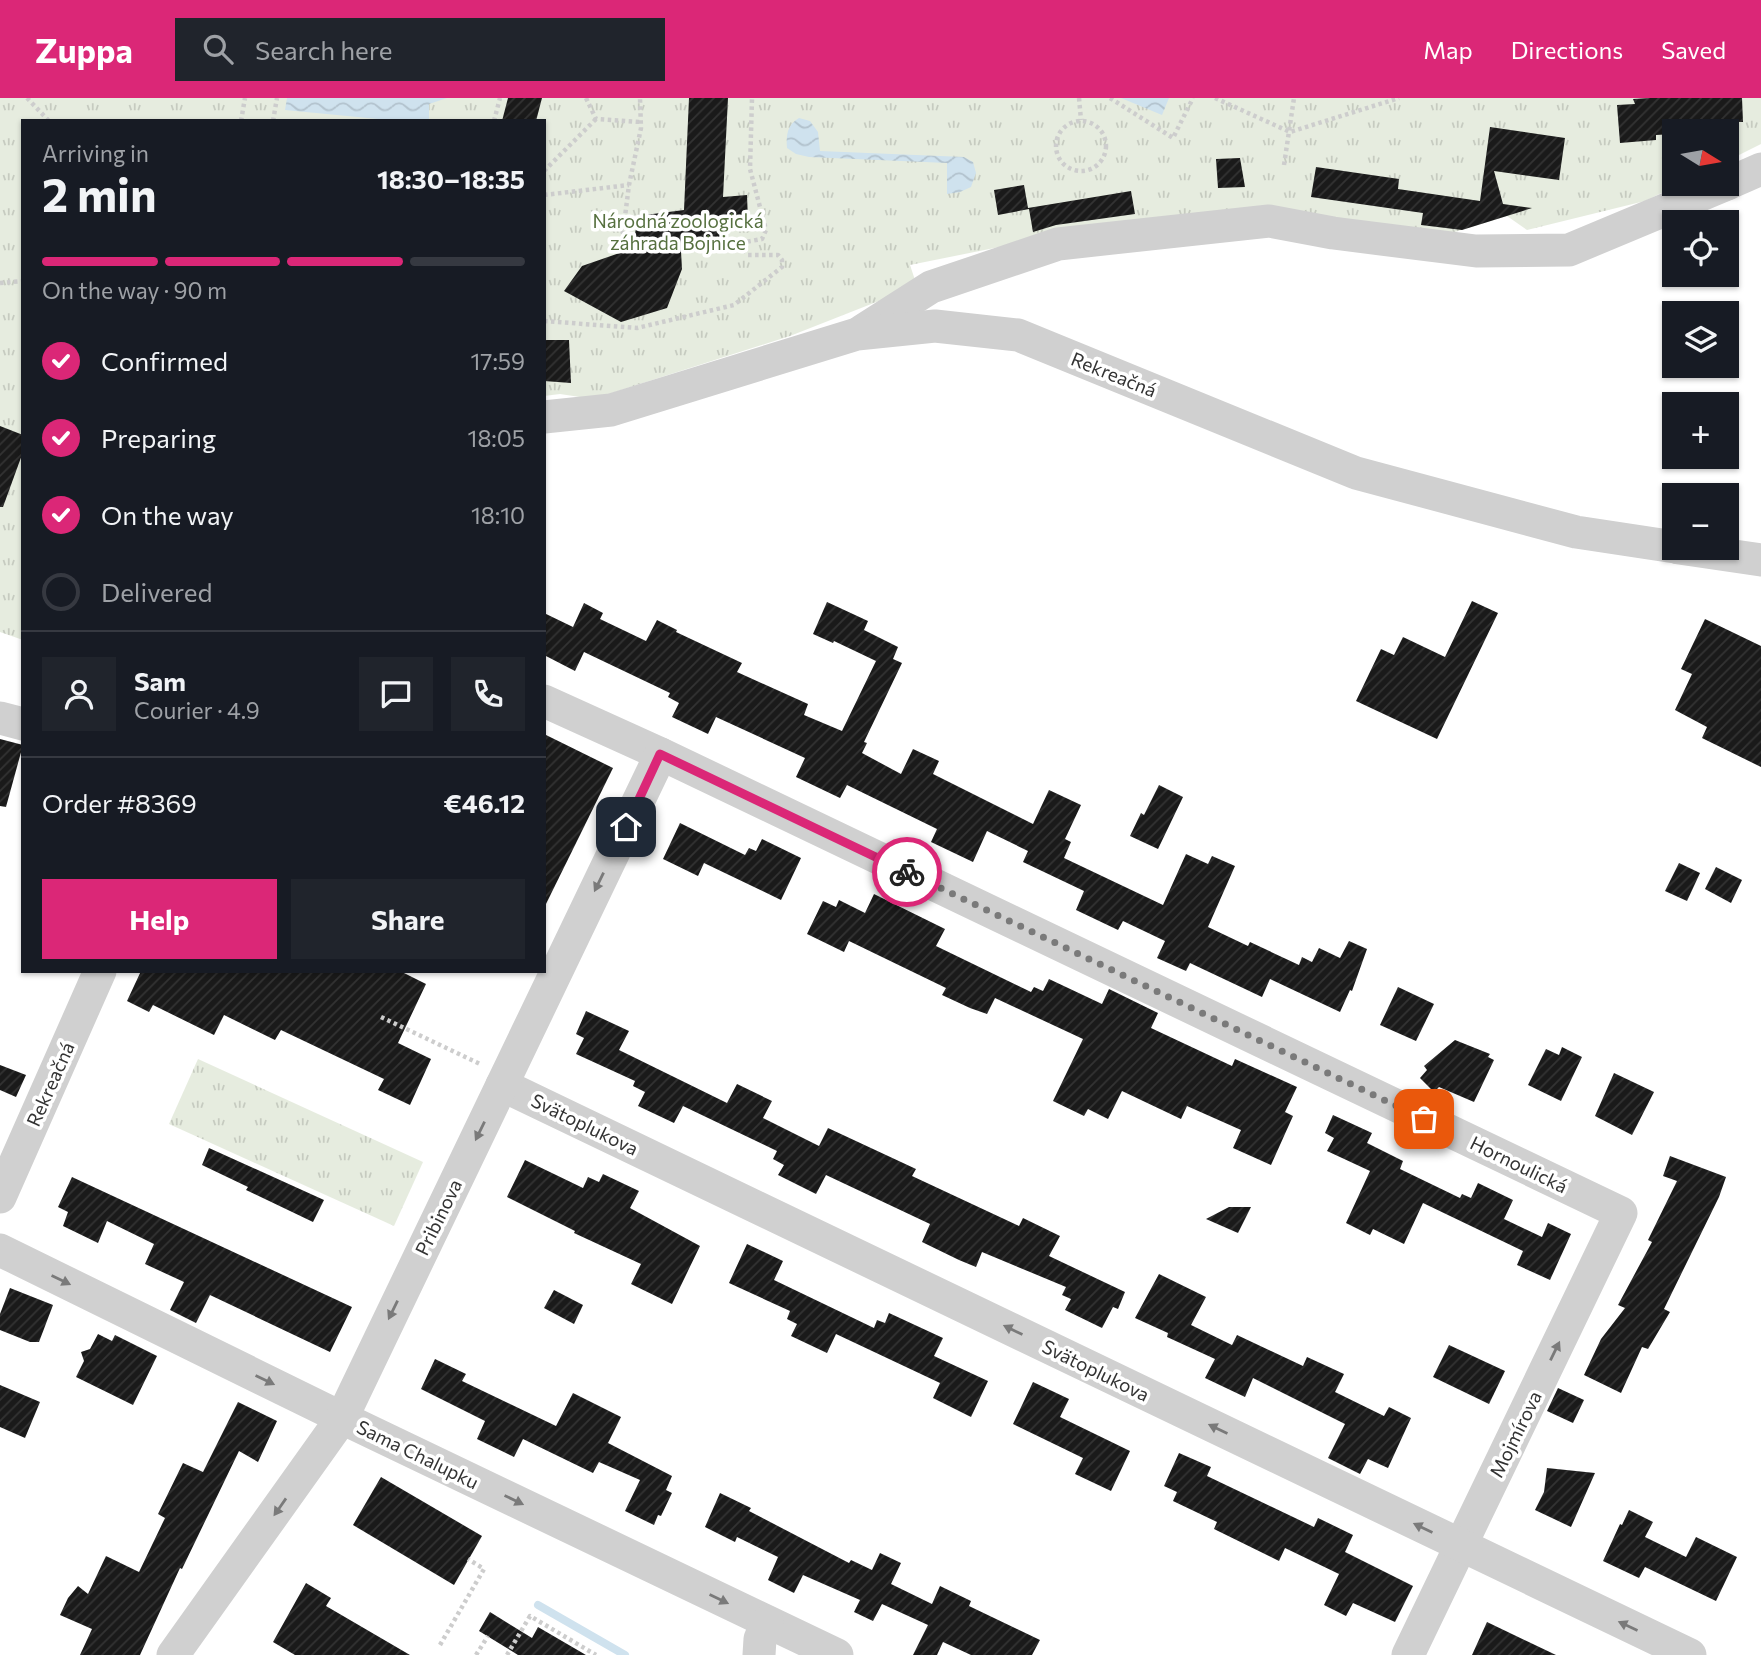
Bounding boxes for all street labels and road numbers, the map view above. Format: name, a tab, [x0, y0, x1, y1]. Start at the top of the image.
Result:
street label: Rekreačná	[1068, 347, 1160, 401]
street label: Rekreačná	[21, 1038, 79, 1130]
street label: Svätoplukova	[528, 1088, 642, 1160]
street label: Hornoulická	[1467, 1131, 1571, 1197]
street label: Pribinova	[410, 1175, 466, 1259]
street label: Svätoplukova	[1039, 1334, 1153, 1406]
street label: Mojmírova	[1484, 1387, 1546, 1481]
street label: Sama Chalupku	[353, 1415, 483, 1493]

